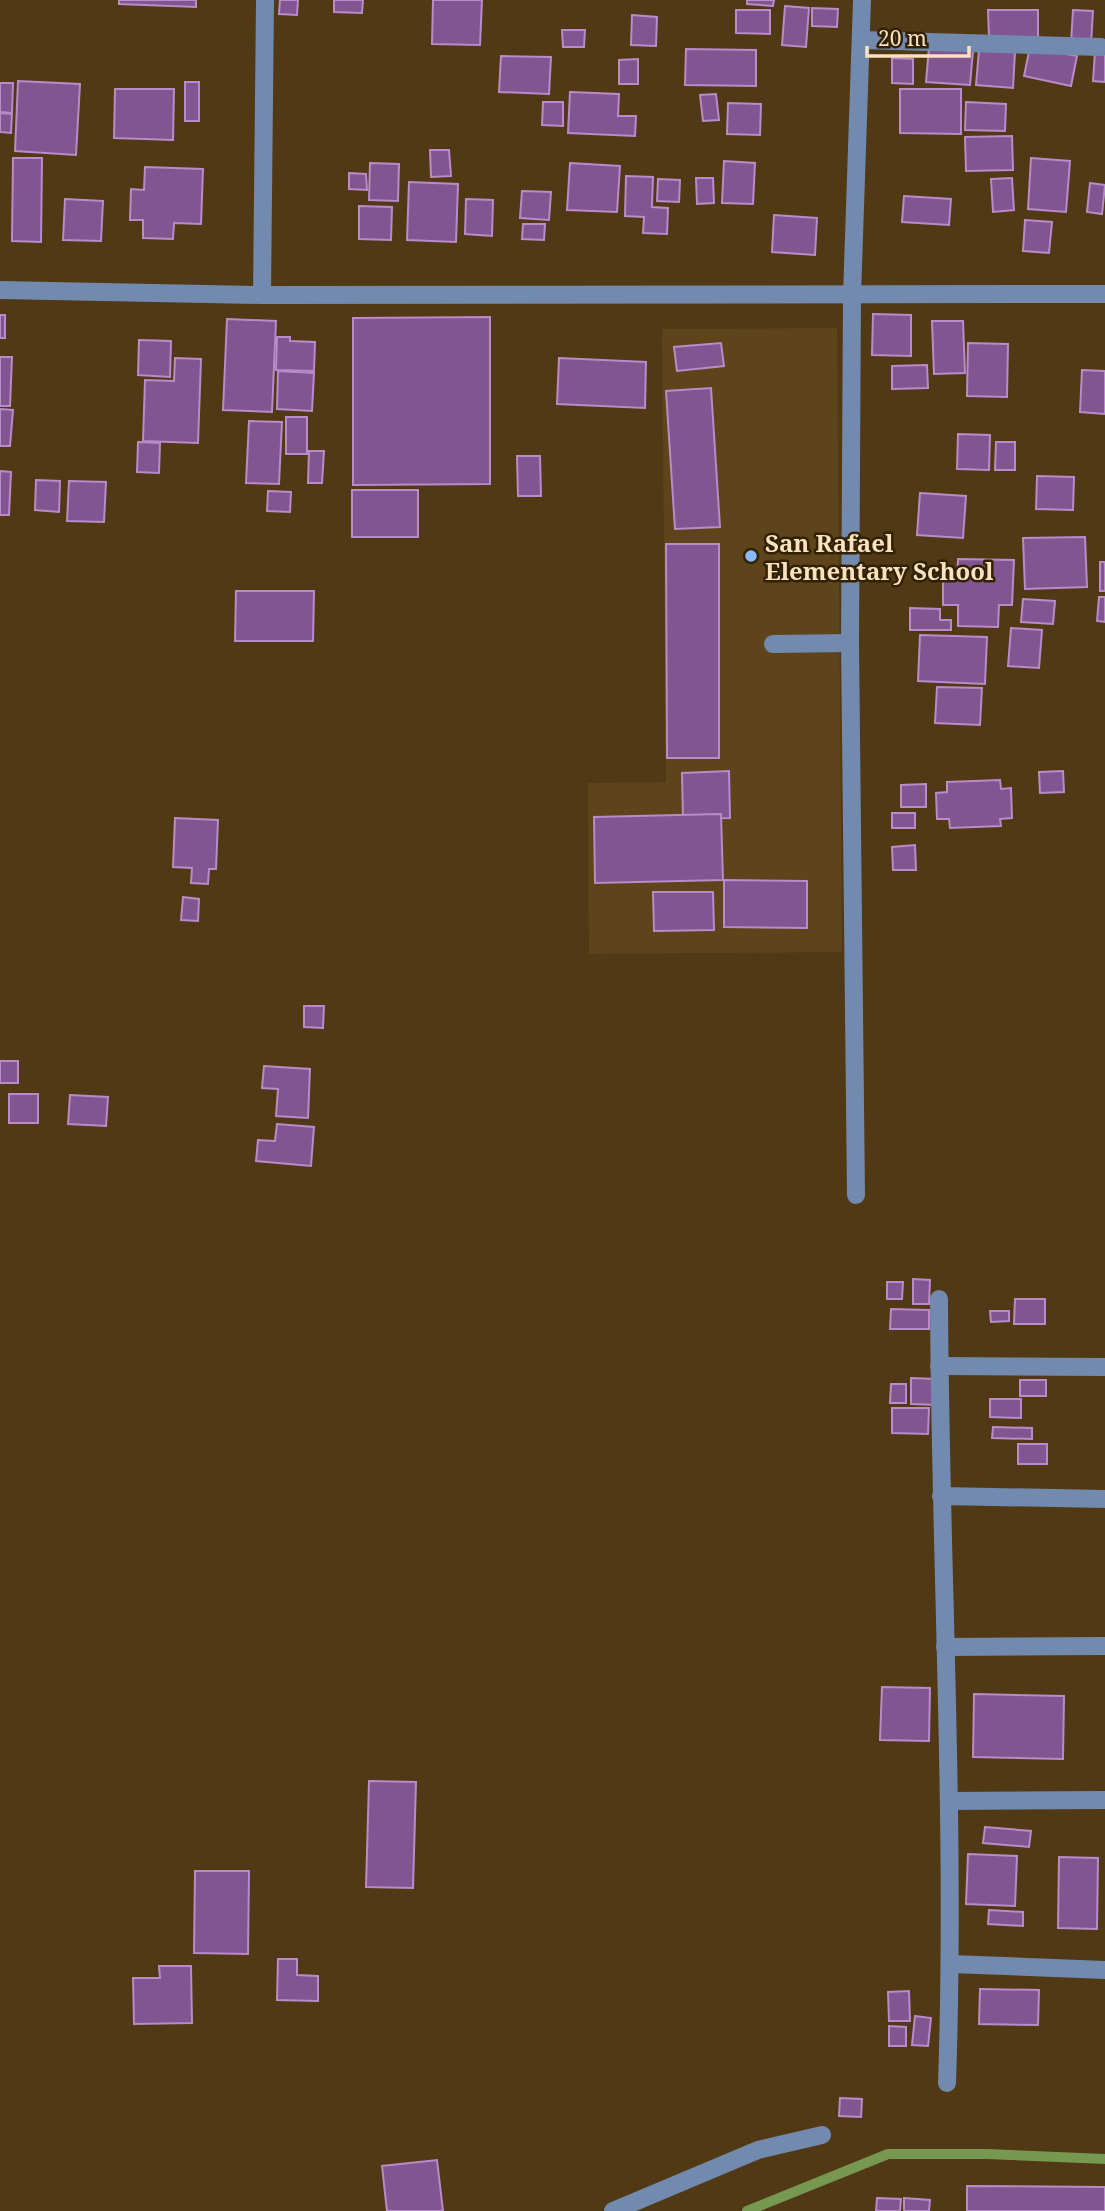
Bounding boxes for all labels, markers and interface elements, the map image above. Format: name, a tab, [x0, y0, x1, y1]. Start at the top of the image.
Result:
scale bar	[867, 14, 968, 58]
text: 20 m	[878, 24, 927, 52]
place label: San Rafael Elementary School	[765, 526, 994, 587]
marker: San Rafael Elementary School	[743, 548, 759, 564]

